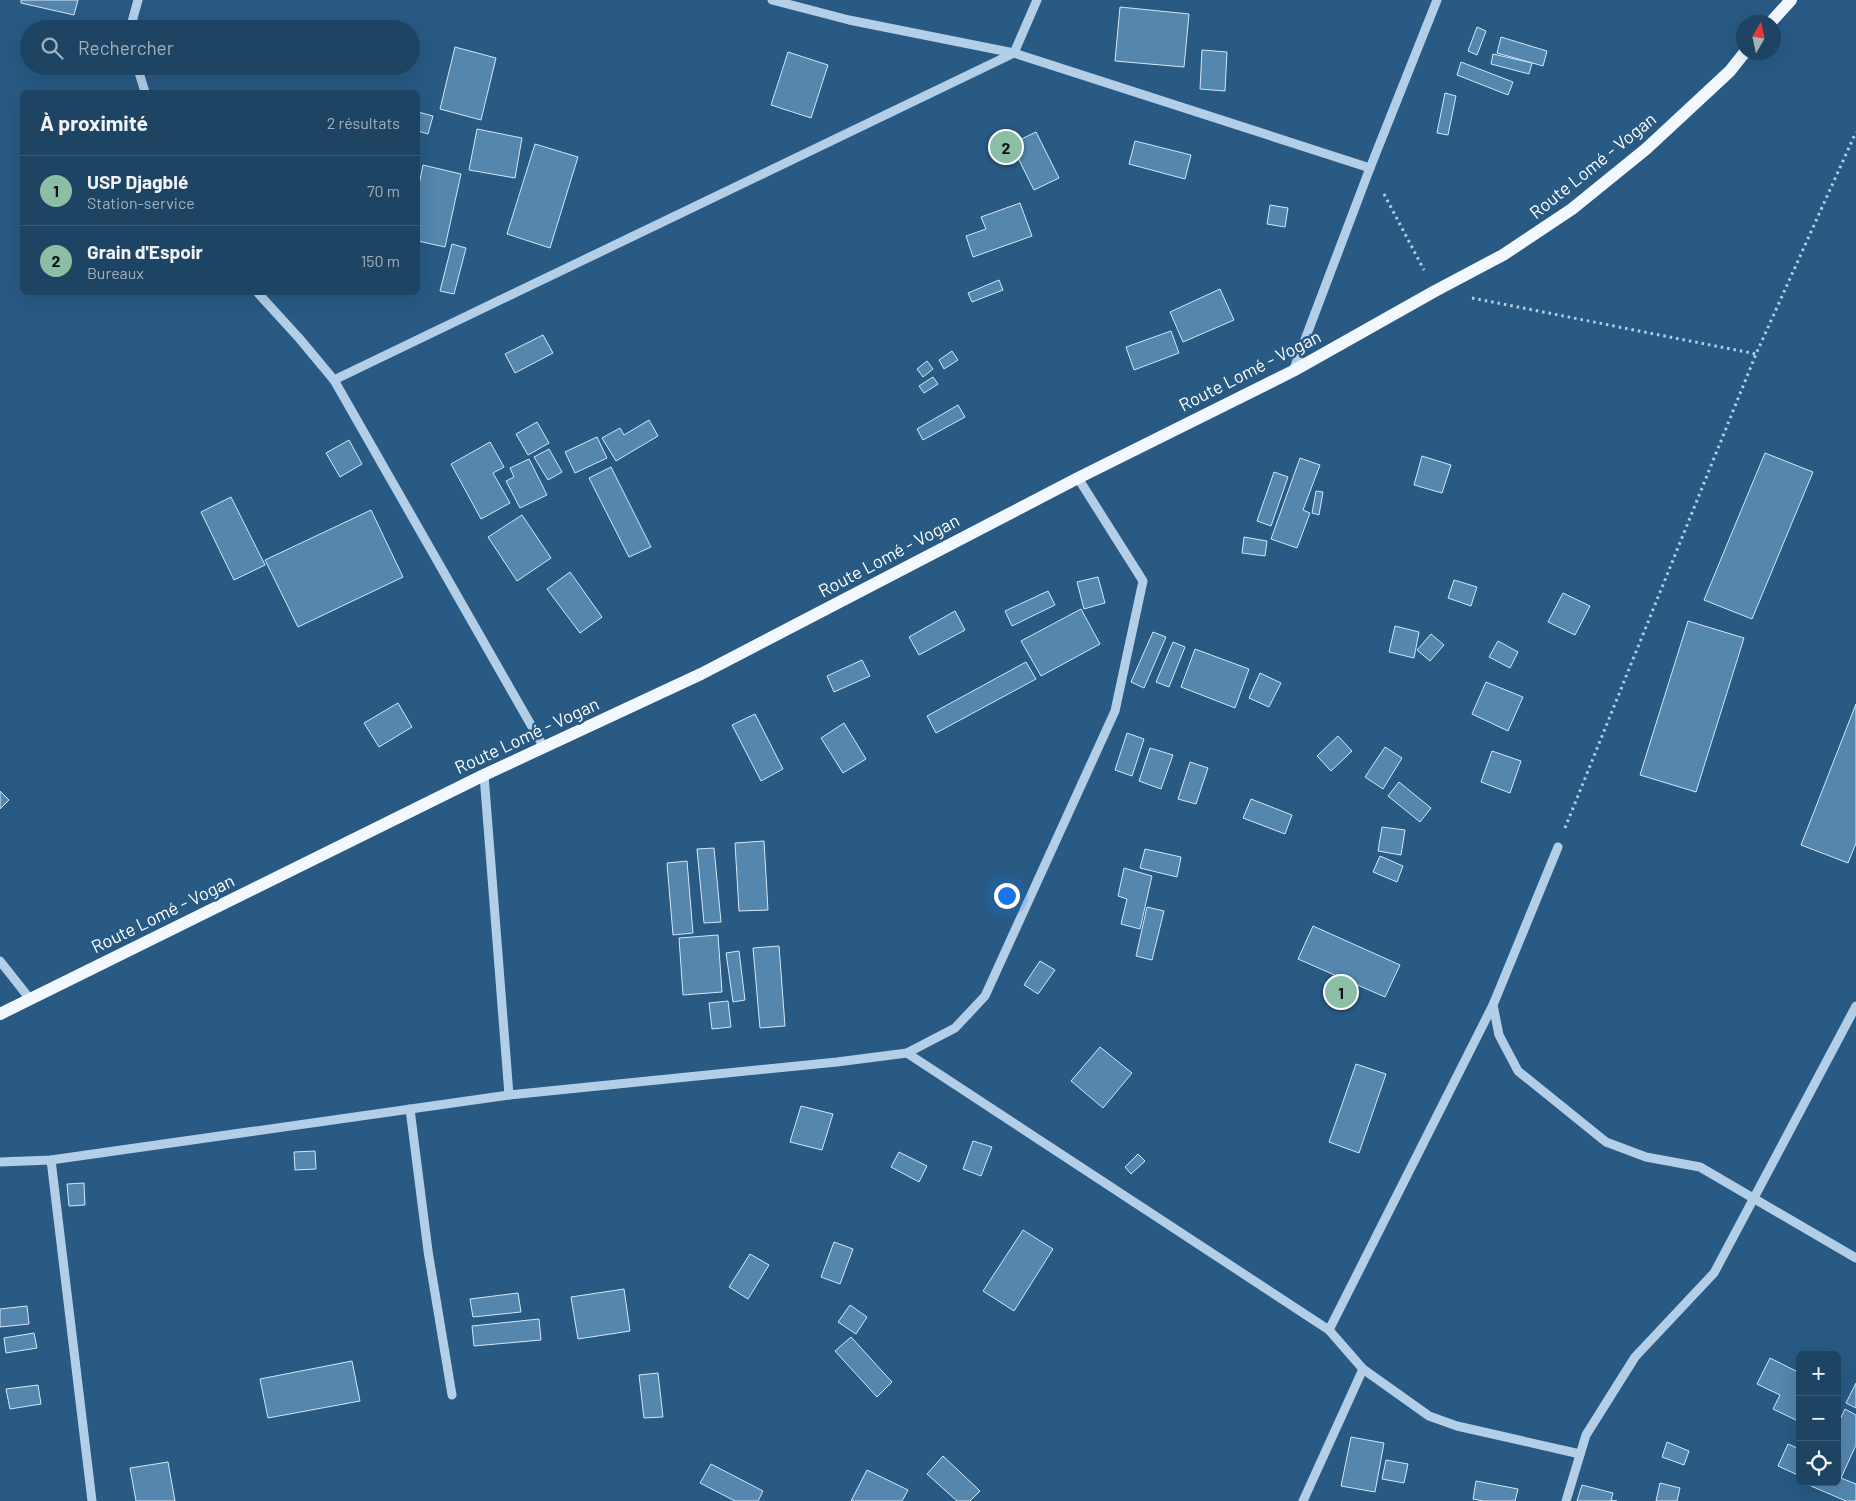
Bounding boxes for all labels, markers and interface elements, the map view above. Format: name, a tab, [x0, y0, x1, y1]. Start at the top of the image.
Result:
north arrow	[1736, 15, 1781, 60]
search box	[20, 20, 420, 75]
icon: search	[38, 34, 66, 62]
text: Rechercher	[78, 36, 174, 59]
street label: Route Lomé - Vogan	[1525, 107, 1660, 223]
text: À proximité	[40, 110, 148, 135]
text: 2 résultats	[327, 113, 400, 132]
pin: 2	[990, 128, 1022, 166]
text: USP Djagblé	[87, 170, 188, 193]
text: 1	[53, 181, 59, 200]
text: 70 m	[367, 181, 400, 200]
text: Station-service	[87, 193, 195, 212]
text: Grain d'Espoir	[87, 240, 203, 263]
text: 2	[52, 251, 60, 270]
text: 150 m	[361, 251, 400, 270]
text: Bureaux	[87, 263, 144, 282]
street label: Route Lomé - Vogan	[1175, 325, 1324, 415]
street label: Route Lomé - Vogan	[814, 509, 963, 602]
street label: Route Lomé - Vogan	[451, 692, 602, 778]
street label: Route Lomé - Vogan	[87, 869, 238, 957]
your location	[994, 883, 1020, 909]
pin: 1	[1325, 973, 1357, 1011]
map controls	[1796, 1351, 1841, 1486]
button: +	[1796, 1351, 1841, 1396]
button: −	[1796, 1396, 1841, 1441]
button: locate	[1796, 1441, 1841, 1486]

